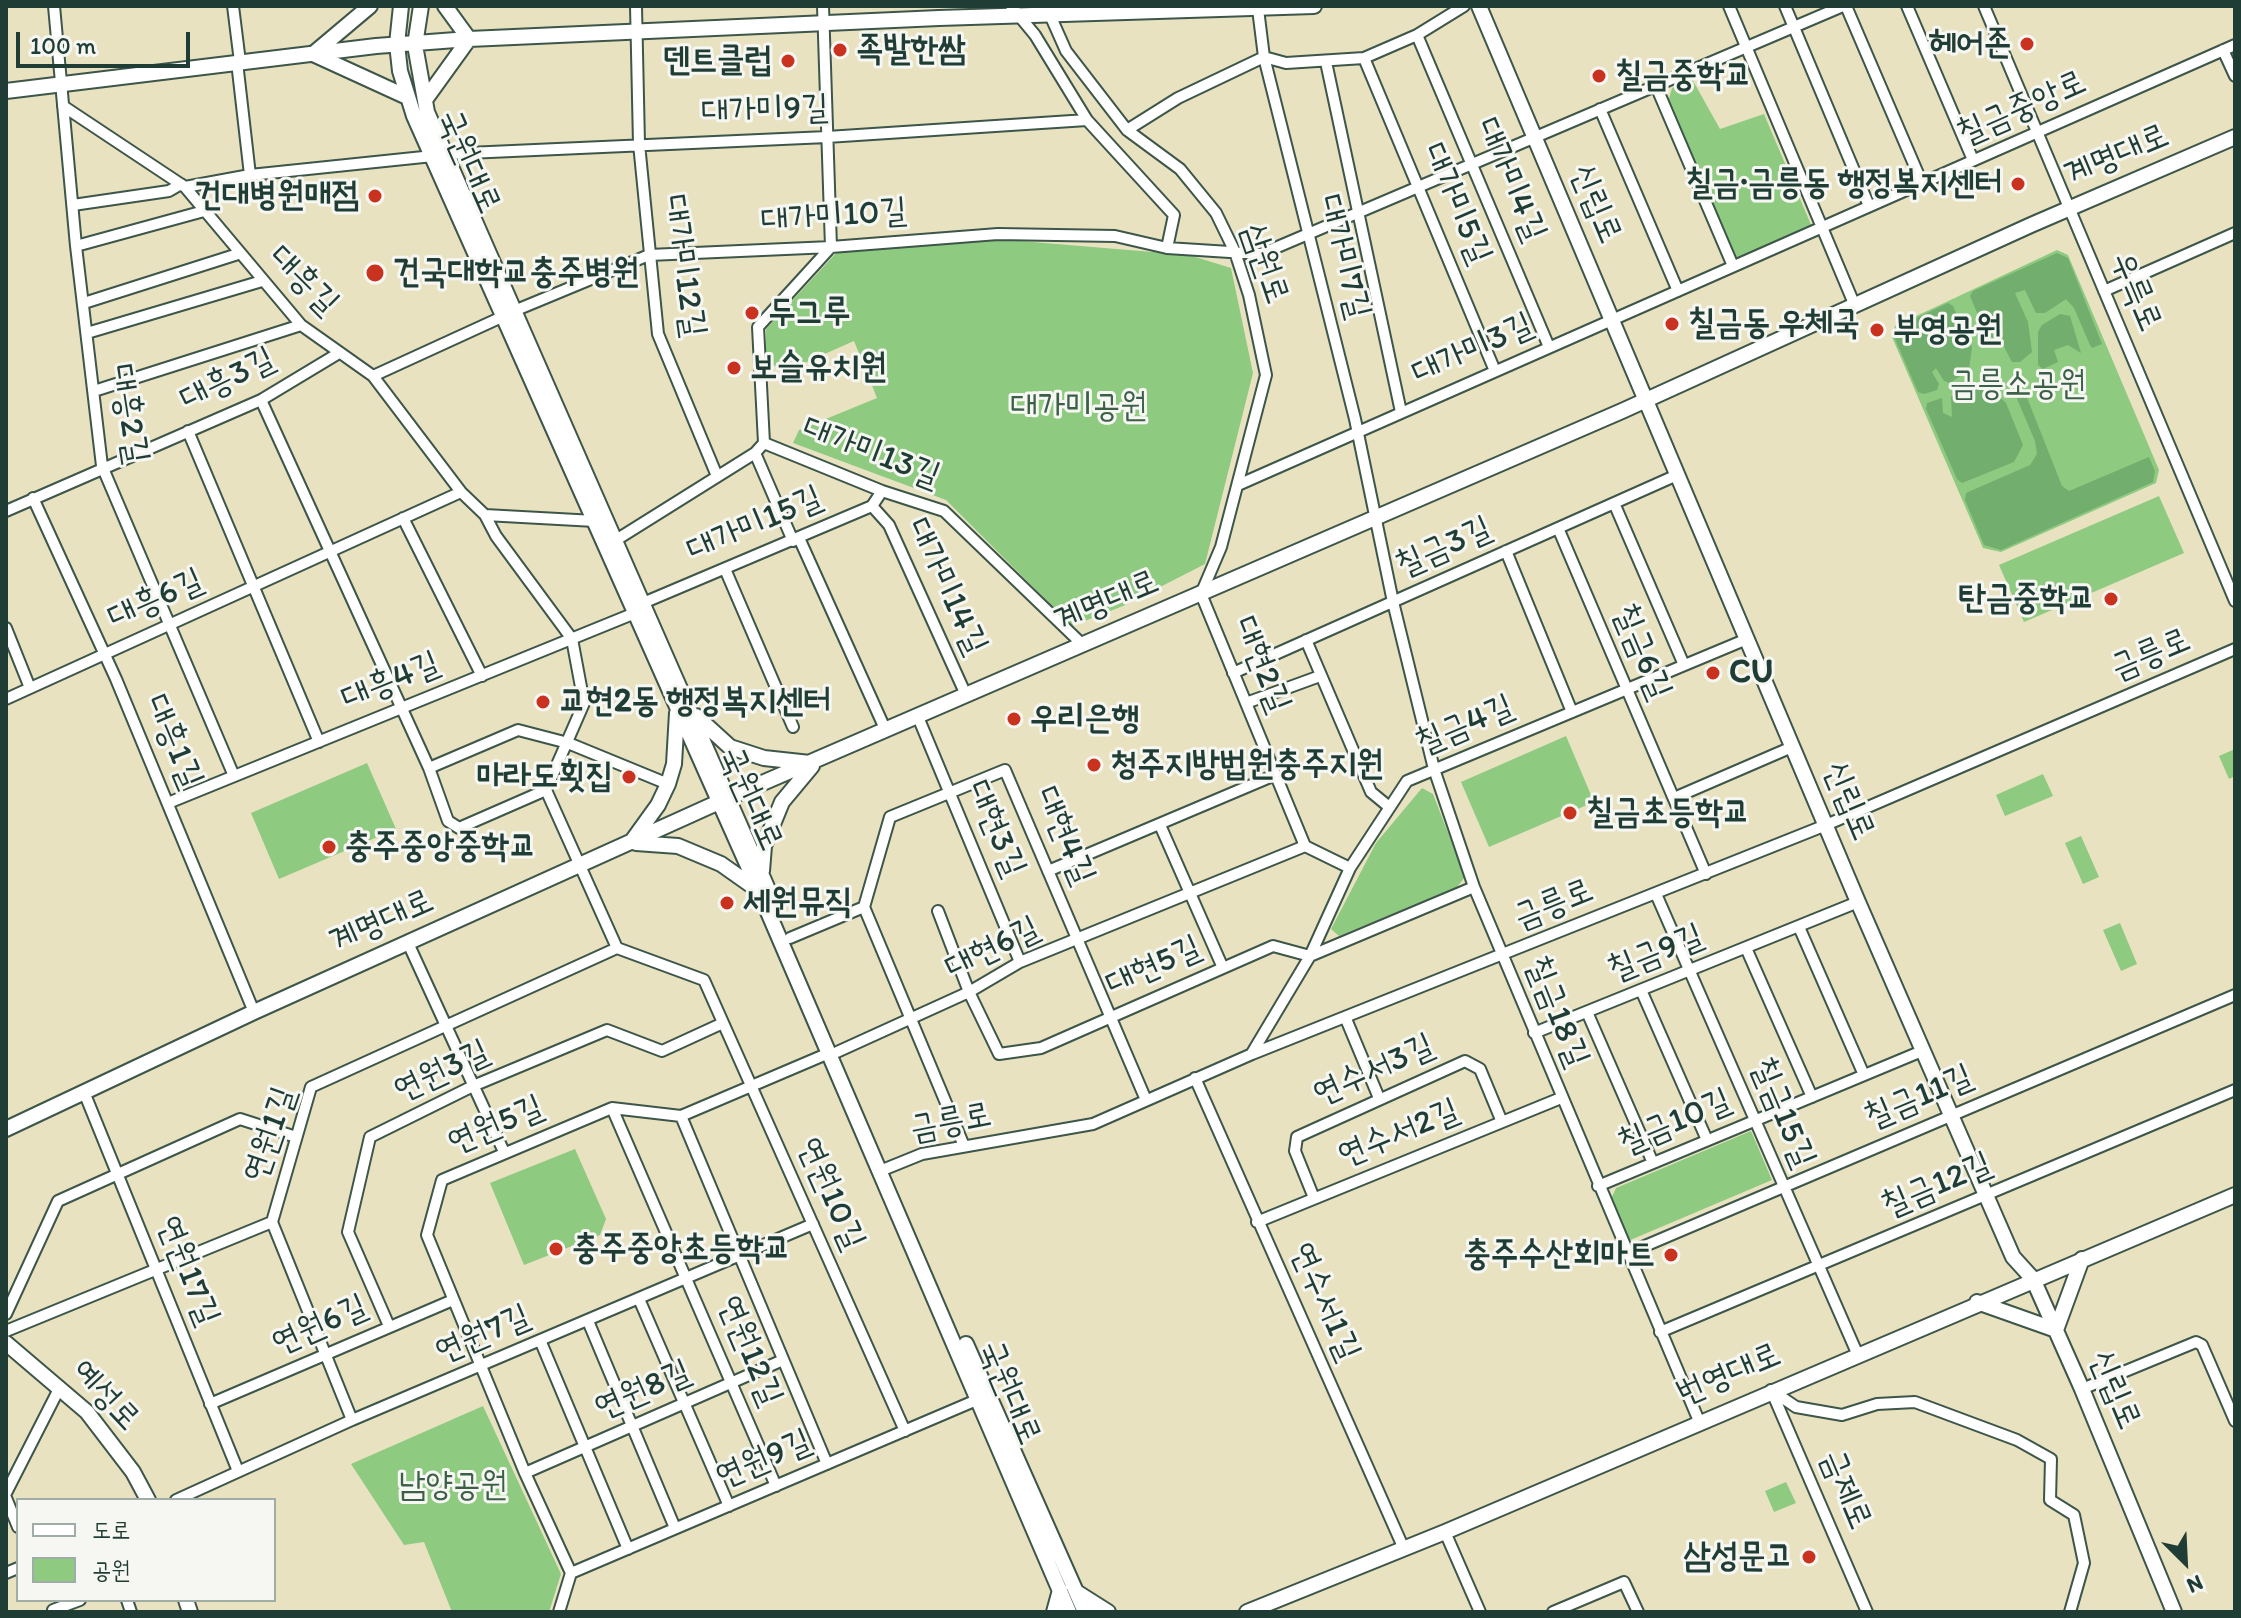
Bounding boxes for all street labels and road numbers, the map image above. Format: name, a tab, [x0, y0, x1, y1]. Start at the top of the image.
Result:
street label: 칠금중앙로	[1951, 63, 2093, 155]
street label: 대가미9길	[701, 88, 829, 134]
street label: 국원대로	[427, 104, 509, 220]
street label: 대가미4길	[1466, 112, 1554, 248]
street label: 계명대로	[2059, 116, 2175, 196]
street label: 대가미5길	[1412, 137, 1500, 271]
street label: 신립로	[1560, 158, 1630, 250]
street label: 대가미7길	[1308, 191, 1378, 323]
street label: 대가미12길	[653, 192, 713, 340]
street label: 대가미10길	[760, 192, 908, 242]
street label: 삼원로	[1231, 219, 1297, 309]
street label: 대흥길	[260, 238, 346, 324]
street label: 우륵로	[2100, 246, 2170, 338]
street label: 대가미3길	[1406, 305, 1540, 395]
street label: 대흥3길	[174, 340, 282, 420]
street label: 대흥2길	[100, 361, 156, 467]
street label: 대가미13길	[797, 408, 945, 498]
street label: 대가미15길	[681, 478, 829, 572]
street label: 칠금3길	[1390, 509, 1498, 587]
street label: 대가미14길	[897, 512, 995, 662]
street label: 대흥6길	[102, 561, 210, 639]
street label: 계명대로	[1049, 562, 1165, 642]
street label: 칠금6길	[1603, 598, 1679, 706]
street label: 대현2길	[1223, 611, 1299, 719]
street label: 금릉로	[2105, 620, 2197, 690]
street label: 대흥4길	[336, 644, 446, 720]
street label: 칠금4길	[1410, 687, 1520, 765]
street label: 대흥1길	[135, 689, 211, 795]
street label: 국원대로	[709, 741, 791, 857]
street label: 신립로	[1813, 755, 1883, 847]
street label: 대현3길	[957, 775, 1033, 883]
street label: 대현4길	[1025, 781, 1103, 891]
street label: 금릉로	[1508, 871, 1600, 939]
street label: 계명대로	[324, 881, 440, 963]
street label: 대현6길	[939, 909, 1047, 989]
street label: 칠금9길	[1602, 916, 1710, 992]
street label: 대현5길	[1100, 928, 1208, 1006]
street label: 칠금18길	[1515, 950, 1597, 1074]
street label: 연수서3길	[1307, 1026, 1441, 1116]
street label: 연원3길	[388, 1032, 496, 1112]
street label: 칠금15길	[1741, 1052, 1823, 1174]
street label: 칠금11길	[1859, 1057, 1979, 1139]
street label: 칠금10길	[1612, 1081, 1738, 1165]
street label: 연원1길	[236, 1082, 306, 1188]
street label: 연원5길	[442, 1088, 550, 1164]
street label: 연수서2길	[1332, 1091, 1466, 1177]
street label: 금릉로	[907, 1095, 995, 1151]
street label: 연원10길	[787, 1131, 873, 1257]
street label: 칠금12길	[1876, 1145, 1998, 1227]
street label: 연원17길	[147, 1210, 227, 1332]
street label: 연수서1길	[1280, 1237, 1368, 1367]
street label: 연원6길	[266, 1287, 374, 1365]
street label: 연원12길	[708, 1290, 790, 1412]
street label: 연원7길	[429, 1297, 537, 1373]
street label: 국원대로	[969, 1335, 1049, 1451]
street label: 번영대로	[1671, 1335, 1787, 1415]
street label: 신립로	[2079, 1344, 2149, 1436]
street label: 예성로	[62, 1352, 148, 1440]
street label: 연원8길	[589, 1353, 697, 1429]
street label: 연원9길	[710, 1422, 818, 1498]
street label: 금제로	[1810, 1444, 1880, 1536]

